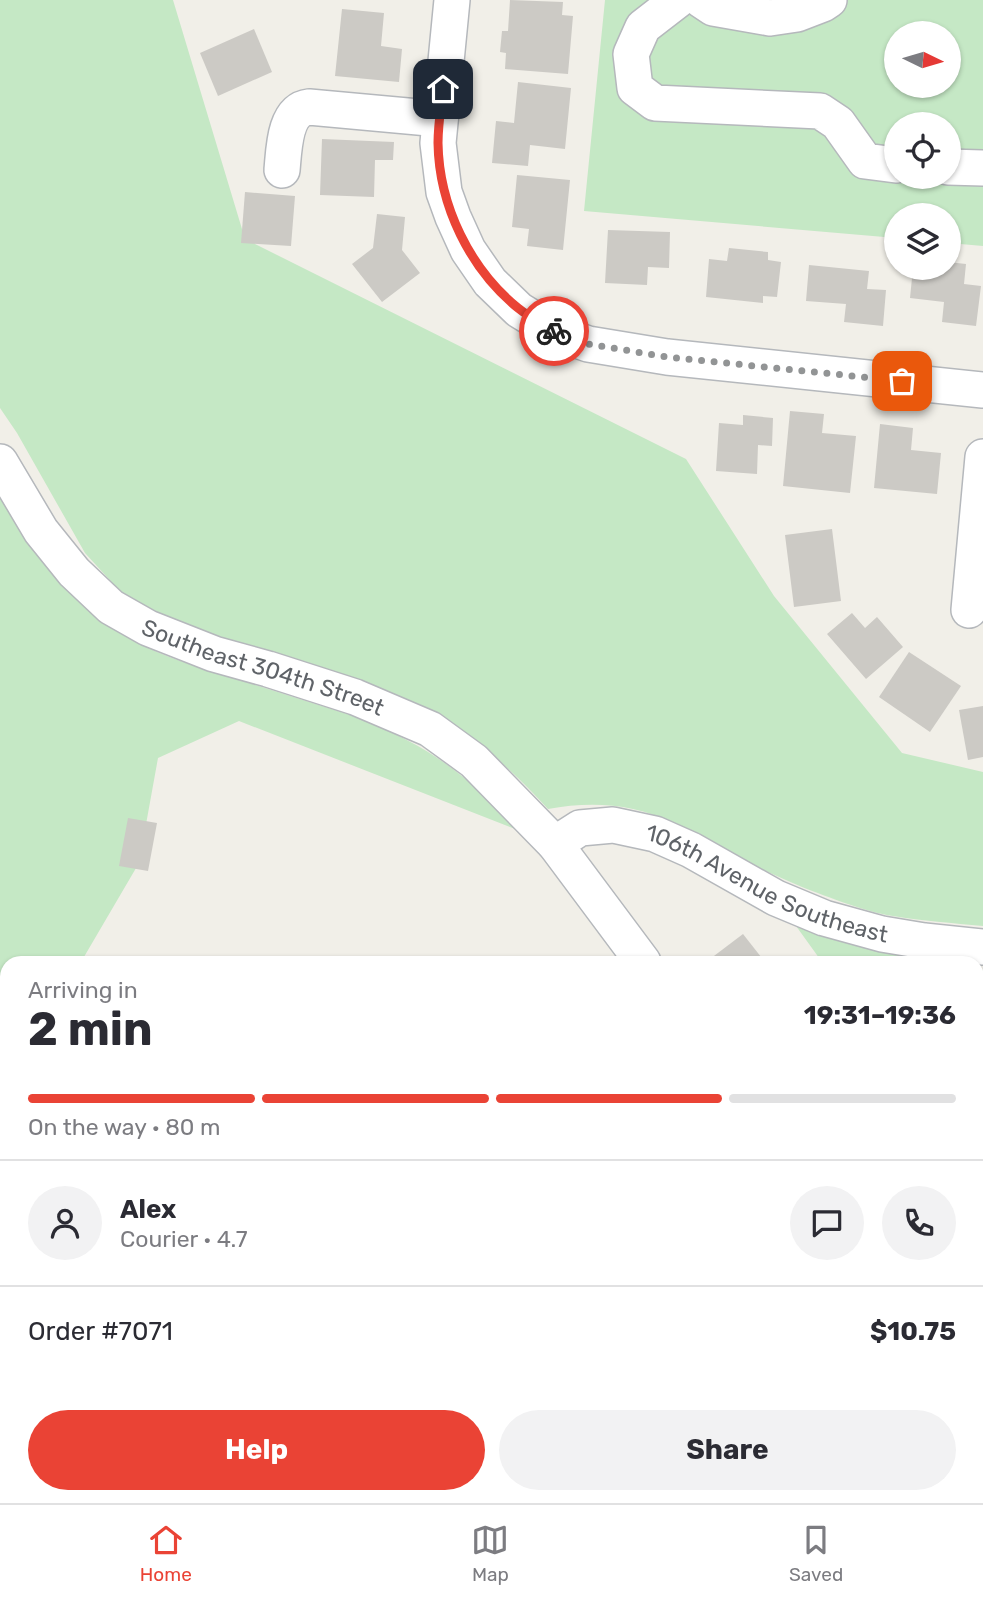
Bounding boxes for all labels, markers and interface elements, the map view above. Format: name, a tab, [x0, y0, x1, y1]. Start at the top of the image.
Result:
north arrow	[884, 21, 961, 98]
map controls	[884, 21, 961, 280]
pin	[413, 59, 473, 119]
icon: home	[424, 70, 462, 108]
button: locate	[884, 112, 961, 189]
button: layers	[884, 203, 961, 280]
courier	[519, 296, 589, 366]
icon: bike	[535, 312, 573, 350]
pin	[872, 351, 932, 411]
icon: bag	[883, 362, 921, 400]
street label: Southeast 304th Street	[138, 613, 388, 722]
street label: 106th Avenue Southeast	[644, 819, 890, 949]
text: Arriving in	[28, 976, 138, 1004]
text: 19:31–19:36	[804, 1000, 956, 1031]
text: 2 min	[28, 1002, 153, 1057]
text: On the way · 80 m	[28, 1113, 220, 1141]
button: person	[28, 1186, 102, 1260]
button: chat	[790, 1186, 864, 1260]
button: phone	[882, 1186, 956, 1260]
text: Alex	[120, 1194, 176, 1225]
text: Courier · 4.7	[120, 1225, 247, 1253]
text: Order #7071	[28, 1316, 173, 1347]
text: $10.75	[870, 1316, 956, 1347]
button: Help	[28, 1410, 485, 1490]
button: Share	[499, 1410, 956, 1490]
tab: Home	[140, 1521, 192, 1586]
tab: Map	[471, 1521, 509, 1586]
tab: Saved	[789, 1521, 843, 1586]

